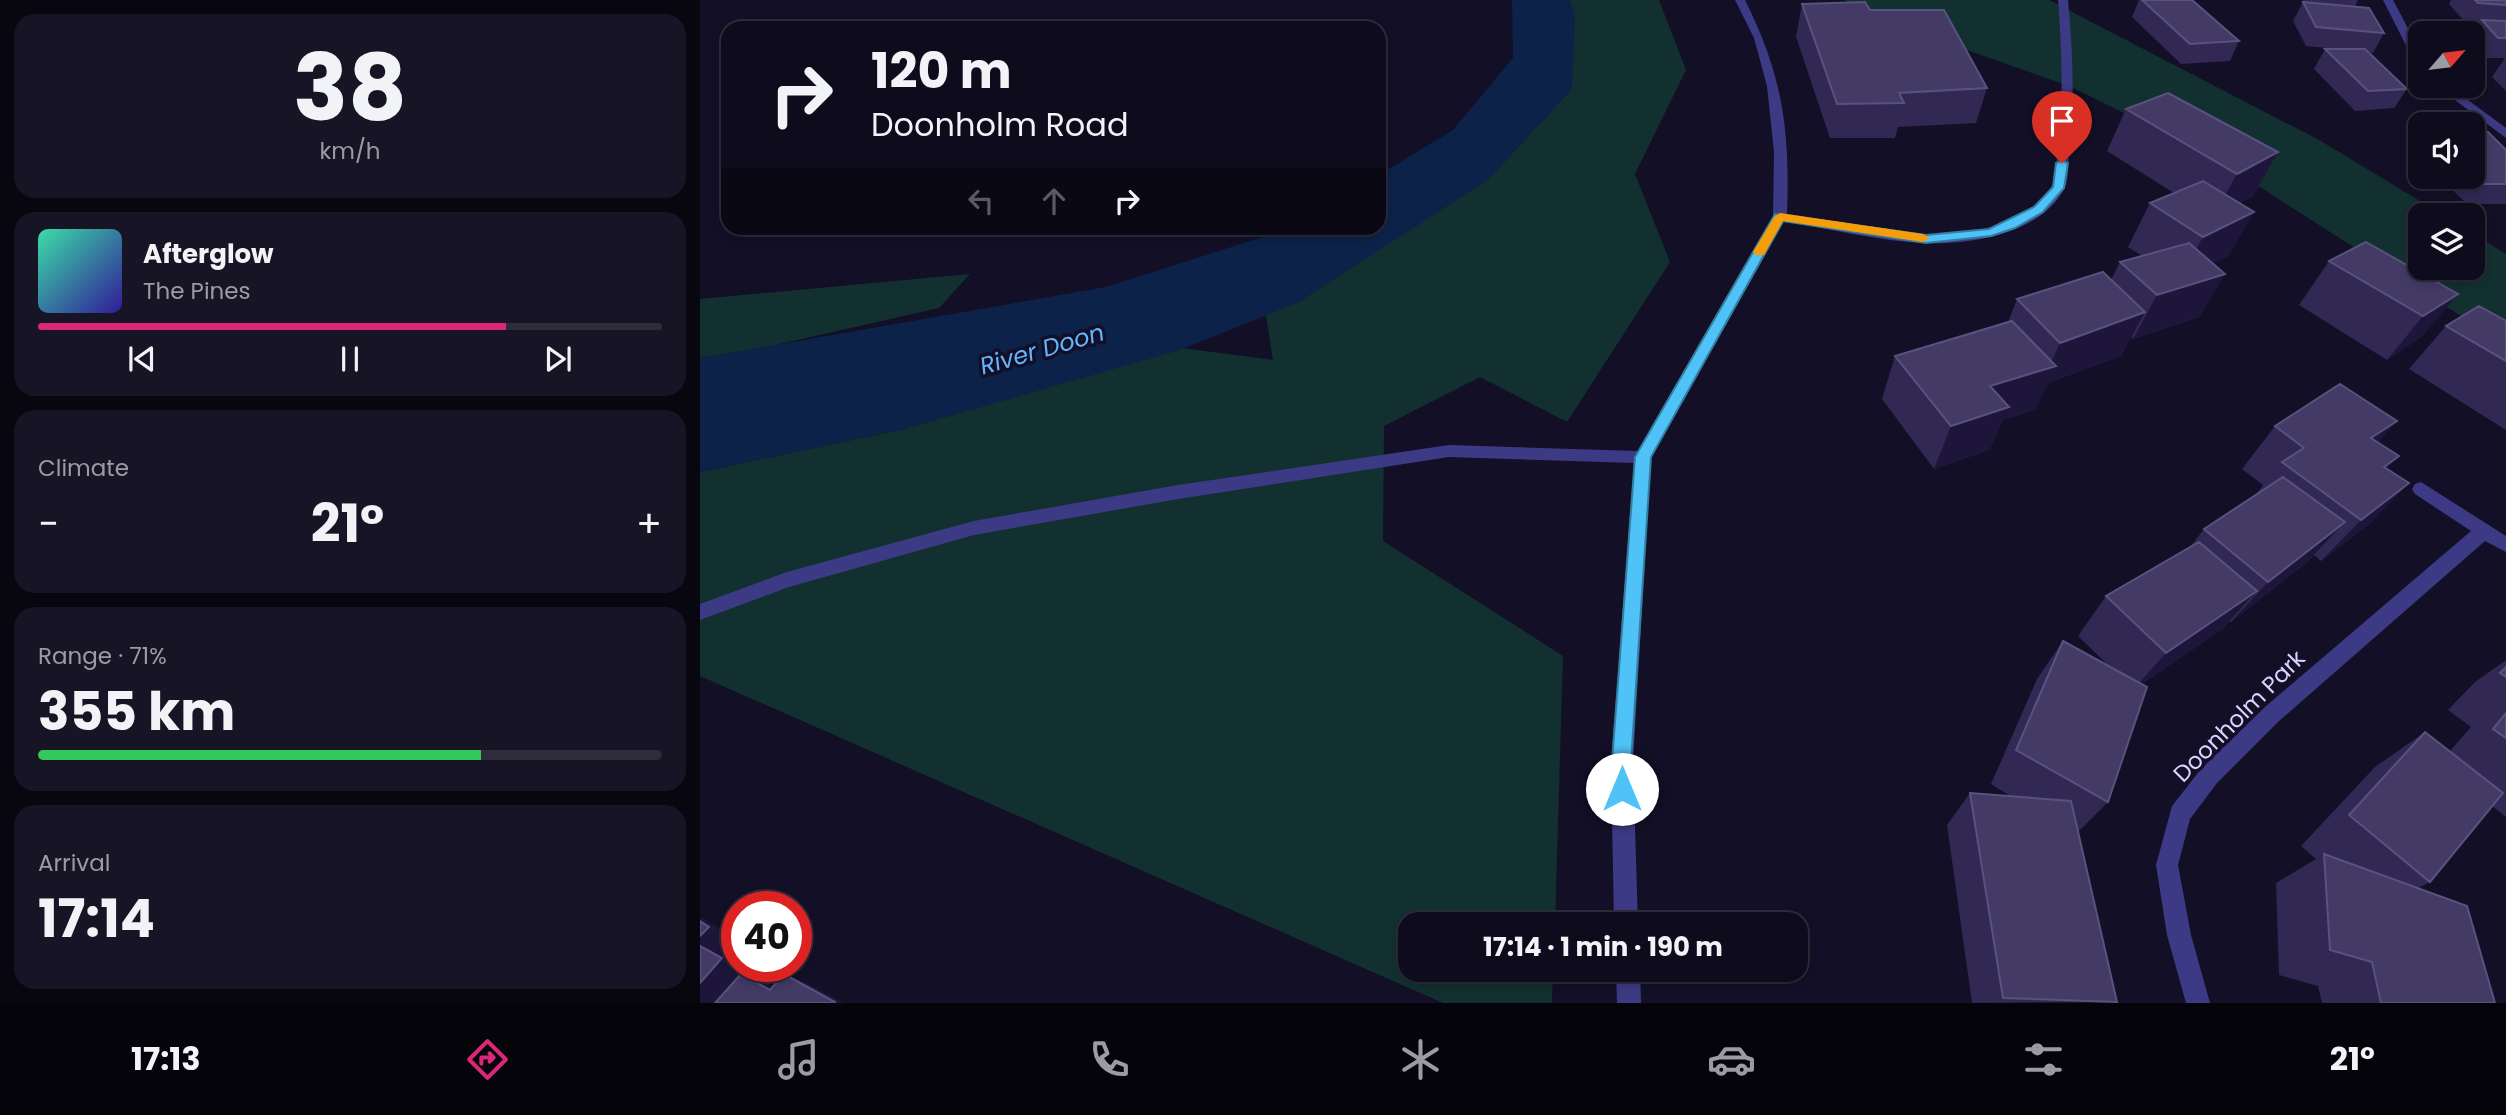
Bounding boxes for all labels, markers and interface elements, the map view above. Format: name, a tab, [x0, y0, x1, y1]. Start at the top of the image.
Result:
north arrow	[2408, 21, 2485, 98]
map controls	[2408, 21, 2485, 280]
text: 38	[293, 24, 407, 152]
text: 120 m	[871, 37, 1012, 105]
icon: right	[756, 49, 847, 140]
pin	[2032, 91, 2092, 163]
text: Doonholm Road	[871, 102, 1129, 147]
icon: arrive	[2043, 102, 2081, 140]
button: sound	[2408, 112, 2485, 189]
text: km/h	[319, 135, 381, 167]
icon: left	[962, 182, 1000, 220]
icon: ahead	[1035, 182, 1073, 220]
icon: right	[1108, 182, 1146, 220]
button: layers	[2408, 203, 2485, 280]
text: Afterglow	[143, 236, 274, 272]
text: The Pines	[143, 275, 251, 307]
water label: River Doon	[976, 315, 1108, 383]
icon: previous	[123, 340, 161, 378]
icon: pause	[331, 340, 369, 378]
icon: next	[539, 340, 577, 378]
text: Climate	[38, 452, 129, 484]
text: 21°	[311, 487, 384, 560]
text: −	[38, 497, 59, 550]
text: +	[636, 497, 662, 550]
text: Range · 71%	[38, 640, 167, 672]
street label: Doonholm Park	[2166, 643, 2312, 789]
text: 355 km	[38, 675, 235, 748]
position arrow	[1585, 752, 1659, 826]
text: Arrival	[38, 847, 110, 879]
text: 17:14	[38, 882, 155, 955]
speed limit sign: 40	[721, 891, 812, 982]
text: 17:14 · 1 min · 190 m	[1483, 929, 1723, 965]
icon: directions	[463, 1035, 512, 1084]
icon: music	[774, 1035, 823, 1084]
icon: phone	[1085, 1035, 1134, 1084]
icon: climate	[1396, 1035, 1445, 1084]
icon: car	[1707, 1035, 1756, 1084]
icon: filters	[2019, 1035, 2068, 1084]
text: 17:13	[131, 1036, 201, 1081]
text: 21°	[2330, 1036, 2375, 1081]

